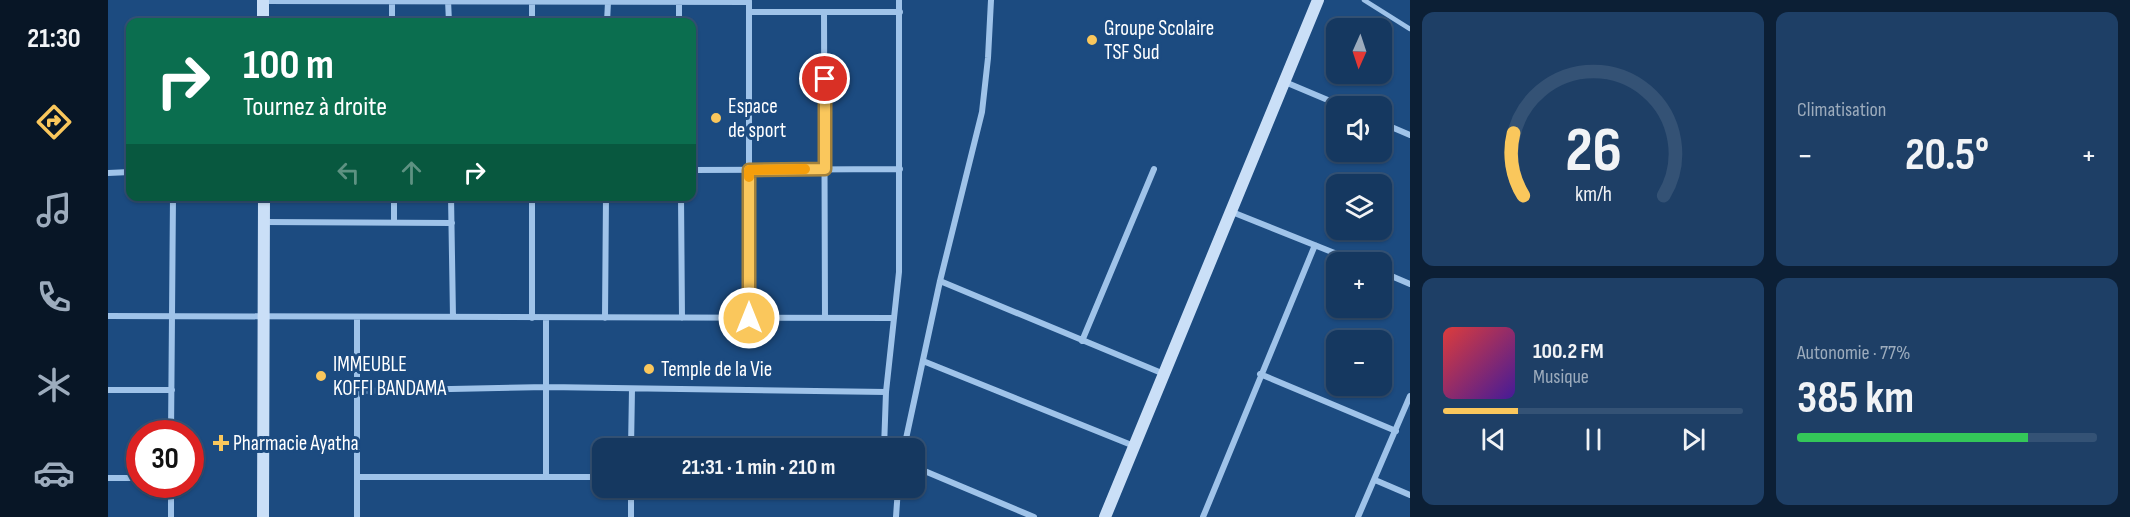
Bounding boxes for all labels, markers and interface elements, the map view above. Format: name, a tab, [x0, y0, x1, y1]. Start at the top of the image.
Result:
place label: Groupe Scolaire TSF Sud	[1104, 16, 1214, 65]
north arrow	[1326, 18, 1392, 84]
map controls	[1326, 18, 1392, 396]
text: 21:30	[27, 23, 81, 55]
marker: Groupe Scolaire TSF Sud	[1085, 33, 1099, 47]
text: 100 m	[243, 40, 334, 91]
icon: right	[144, 42, 222, 120]
pin	[799, 53, 850, 104]
icon: arrive	[808, 62, 841, 95]
text: Tournez à droite	[243, 91, 387, 123]
place label: Espace de sport	[728, 94, 786, 143]
button: sound	[1326, 96, 1392, 162]
text: Climatisation	[1797, 98, 1886, 122]
icon: directions	[33, 101, 75, 143]
marker: Espace de sport	[709, 111, 723, 125]
text: 26	[1565, 114, 1621, 189]
text: 20.5°	[1905, 128, 1989, 183]
text: −	[1797, 136, 1813, 176]
text: +	[2081, 136, 2097, 176]
icon: left	[332, 156, 365, 189]
icon: ahead	[395, 156, 428, 189]
icon: right	[458, 156, 491, 189]
button: layers	[1326, 174, 1392, 240]
text: km/h	[1574, 182, 1612, 207]
icon: music	[33, 189, 75, 231]
button: +	[1326, 252, 1392, 318]
icon: phone	[33, 276, 75, 318]
position arrow	[717, 286, 781, 350]
button: −	[1326, 330, 1392, 396]
text: 100.2 FM	[1533, 338, 1604, 365]
text: Autonomie · 77%	[1797, 341, 1910, 365]
place label: IMMEUBLE KOFFI BANDAMA	[333, 352, 447, 401]
place label: Temple de la Vie	[661, 357, 772, 382]
marker: Temple de la Vie	[642, 362, 656, 376]
icon: climate	[33, 364, 75, 406]
text: Musique	[1533, 365, 1589, 389]
marker: IMMEUBLE KOFFI BANDAMA	[314, 369, 328, 383]
text: 385 km	[1797, 371, 1914, 426]
speed limit sign: 30	[126, 420, 204, 498]
icon: previous	[1477, 423, 1510, 456]
icon: pause	[1577, 423, 1610, 456]
icon: next	[1677, 423, 1710, 456]
place label: Pharmacie Ayatha	[233, 431, 359, 456]
marker: Pharmacie Ayatha	[214, 436, 228, 450]
icon: car	[33, 452, 75, 494]
text: 21:31 · 1 min · 210 m	[682, 454, 835, 481]

